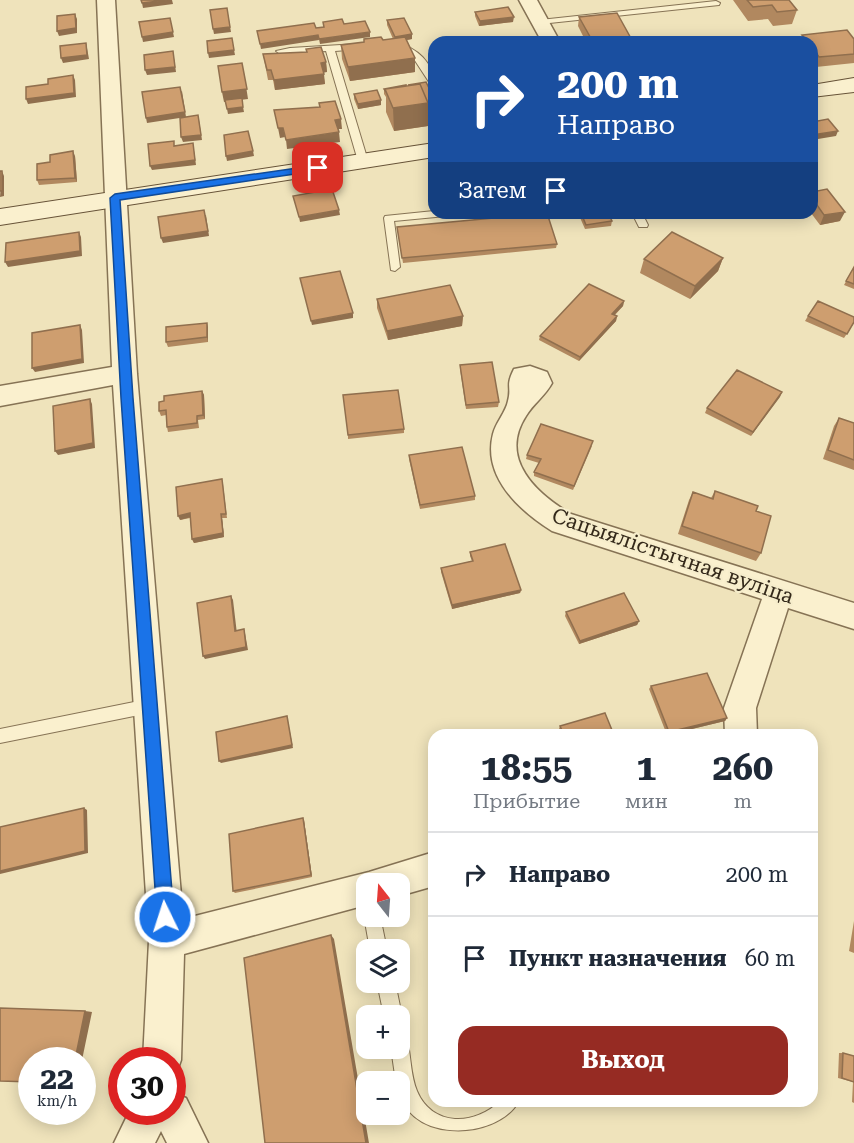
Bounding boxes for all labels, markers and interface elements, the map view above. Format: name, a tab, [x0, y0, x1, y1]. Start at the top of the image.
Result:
text: 200 m	[557, 59, 679, 108]
icon: right	[458, 60, 536, 138]
text: Направо	[557, 109, 675, 141]
pin	[292, 142, 343, 193]
icon: arrive	[301, 151, 334, 184]
icon: arrive	[539, 174, 572, 207]
text: Затем	[458, 178, 527, 203]
street label: Сацыялістычная вуліца	[549, 503, 798, 609]
text: 18:55	[481, 747, 572, 789]
text: 1	[636, 747, 656, 789]
text: 260	[713, 747, 773, 789]
text: Прибытие	[473, 789, 580, 813]
text: мин	[625, 789, 668, 813]
text: m	[734, 789, 752, 813]
icon: right	[458, 858, 491, 891]
text: Направо	[509, 862, 610, 887]
text: 200 m	[725, 862, 788, 887]
north arrow	[356, 873, 410, 927]
map controls	[356, 873, 410, 1125]
position arrow	[133, 885, 197, 949]
button: layers	[356, 939, 410, 993]
icon: arrive	[458, 942, 491, 975]
text: Пункт назначения	[509, 946, 727, 971]
text: 60 m	[745, 946, 795, 971]
button: +	[356, 1005, 410, 1059]
button: Выход	[458, 1026, 788, 1095]
speed limit sign: 30	[108, 1047, 186, 1125]
text: 22	[40, 1061, 74, 1096]
button: −	[356, 1071, 410, 1125]
text: km/h	[37, 1092, 77, 1110]

